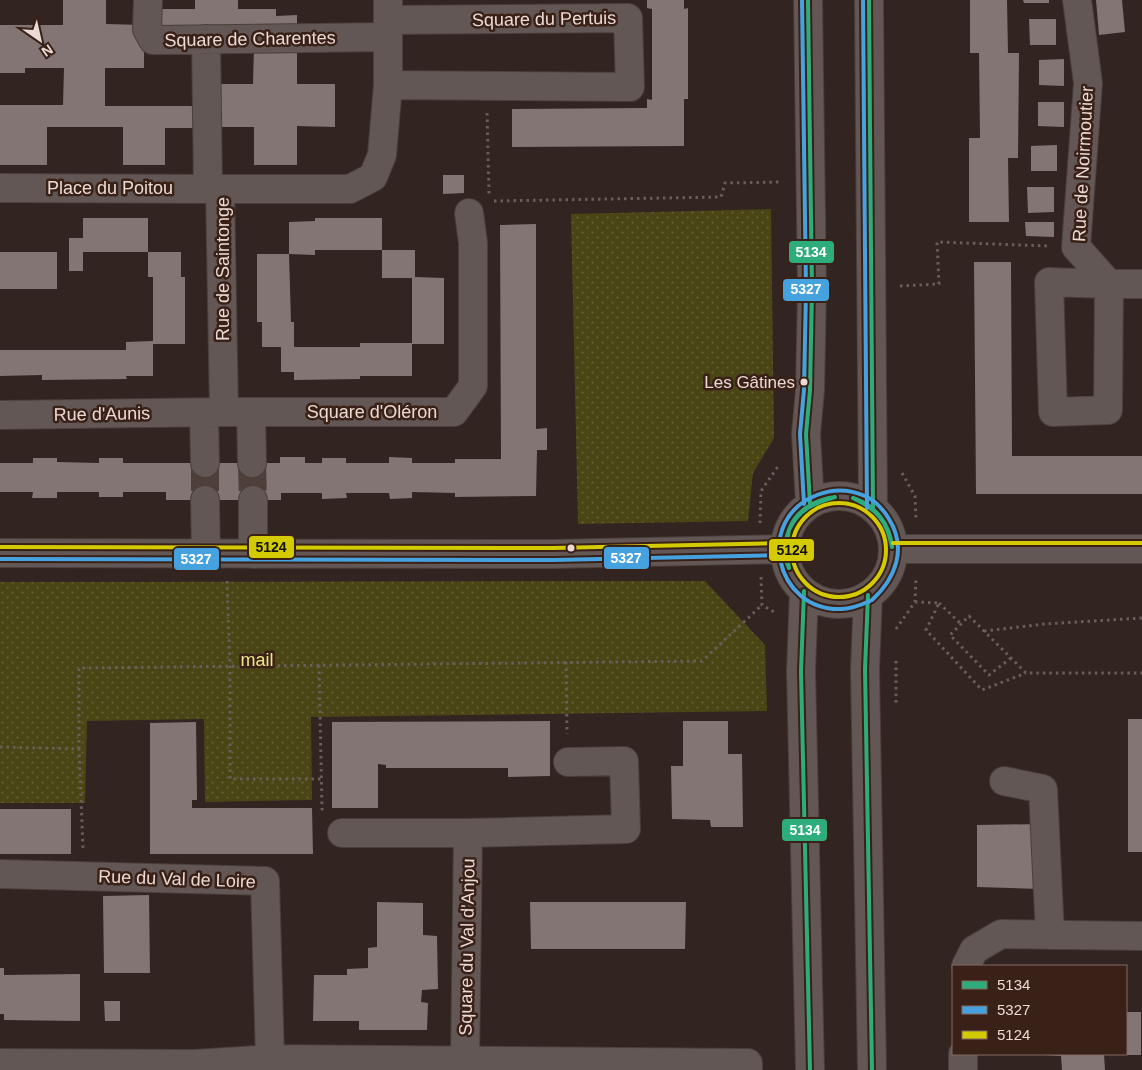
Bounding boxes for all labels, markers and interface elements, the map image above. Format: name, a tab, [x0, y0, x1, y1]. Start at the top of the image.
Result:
street label: Square du Pertuis	[472, 8, 616, 30]
north arrow	[15, 15, 65, 65]
street label: Square de Charentes	[164, 28, 336, 50]
text: N	[39, 41, 56, 60]
street label: Rue de Noirmoutier	[1069, 86, 1097, 242]
street label: Place du Poitou	[47, 178, 173, 198]
street label: Rue de Saintonge	[213, 197, 233, 341]
line badge: 5134	[788, 240, 835, 264]
text: 5134	[795, 244, 827, 260]
line badge: 5327	[782, 278, 830, 302]
text: 5327	[790, 281, 822, 297]
place label: Les Gâtines	[704, 373, 795, 392]
marker: Les Gâtines	[799, 377, 809, 387]
street label: Square d'Oléron	[307, 402, 437, 422]
street label: Rue d'Aunis	[54, 403, 150, 425]
line badge: 5124	[248, 535, 295, 559]
line badge: 5124	[768, 538, 815, 562]
text: 5124	[255, 539, 287, 555]
text: 5124	[776, 542, 808, 558]
unlabelled marker	[566, 543, 576, 553]
line badge: 5327	[603, 546, 650, 570]
line badge: 5327	[173, 547, 220, 571]
text: 5327	[610, 550, 642, 566]
text: 5327	[180, 551, 212, 567]
park label: mail	[240, 650, 274, 670]
line badge: 5134	[781, 818, 828, 842]
text: 5134	[789, 822, 821, 838]
street label: Square du Val d'Anjou	[455, 858, 479, 1036]
street label: Rue du Val de Loire	[98, 866, 256, 892]
legend	[952, 965, 1127, 1055]
text: 5134	[997, 976, 1030, 993]
text: 5327	[997, 1001, 1030, 1018]
text: 5124	[997, 1026, 1030, 1043]

